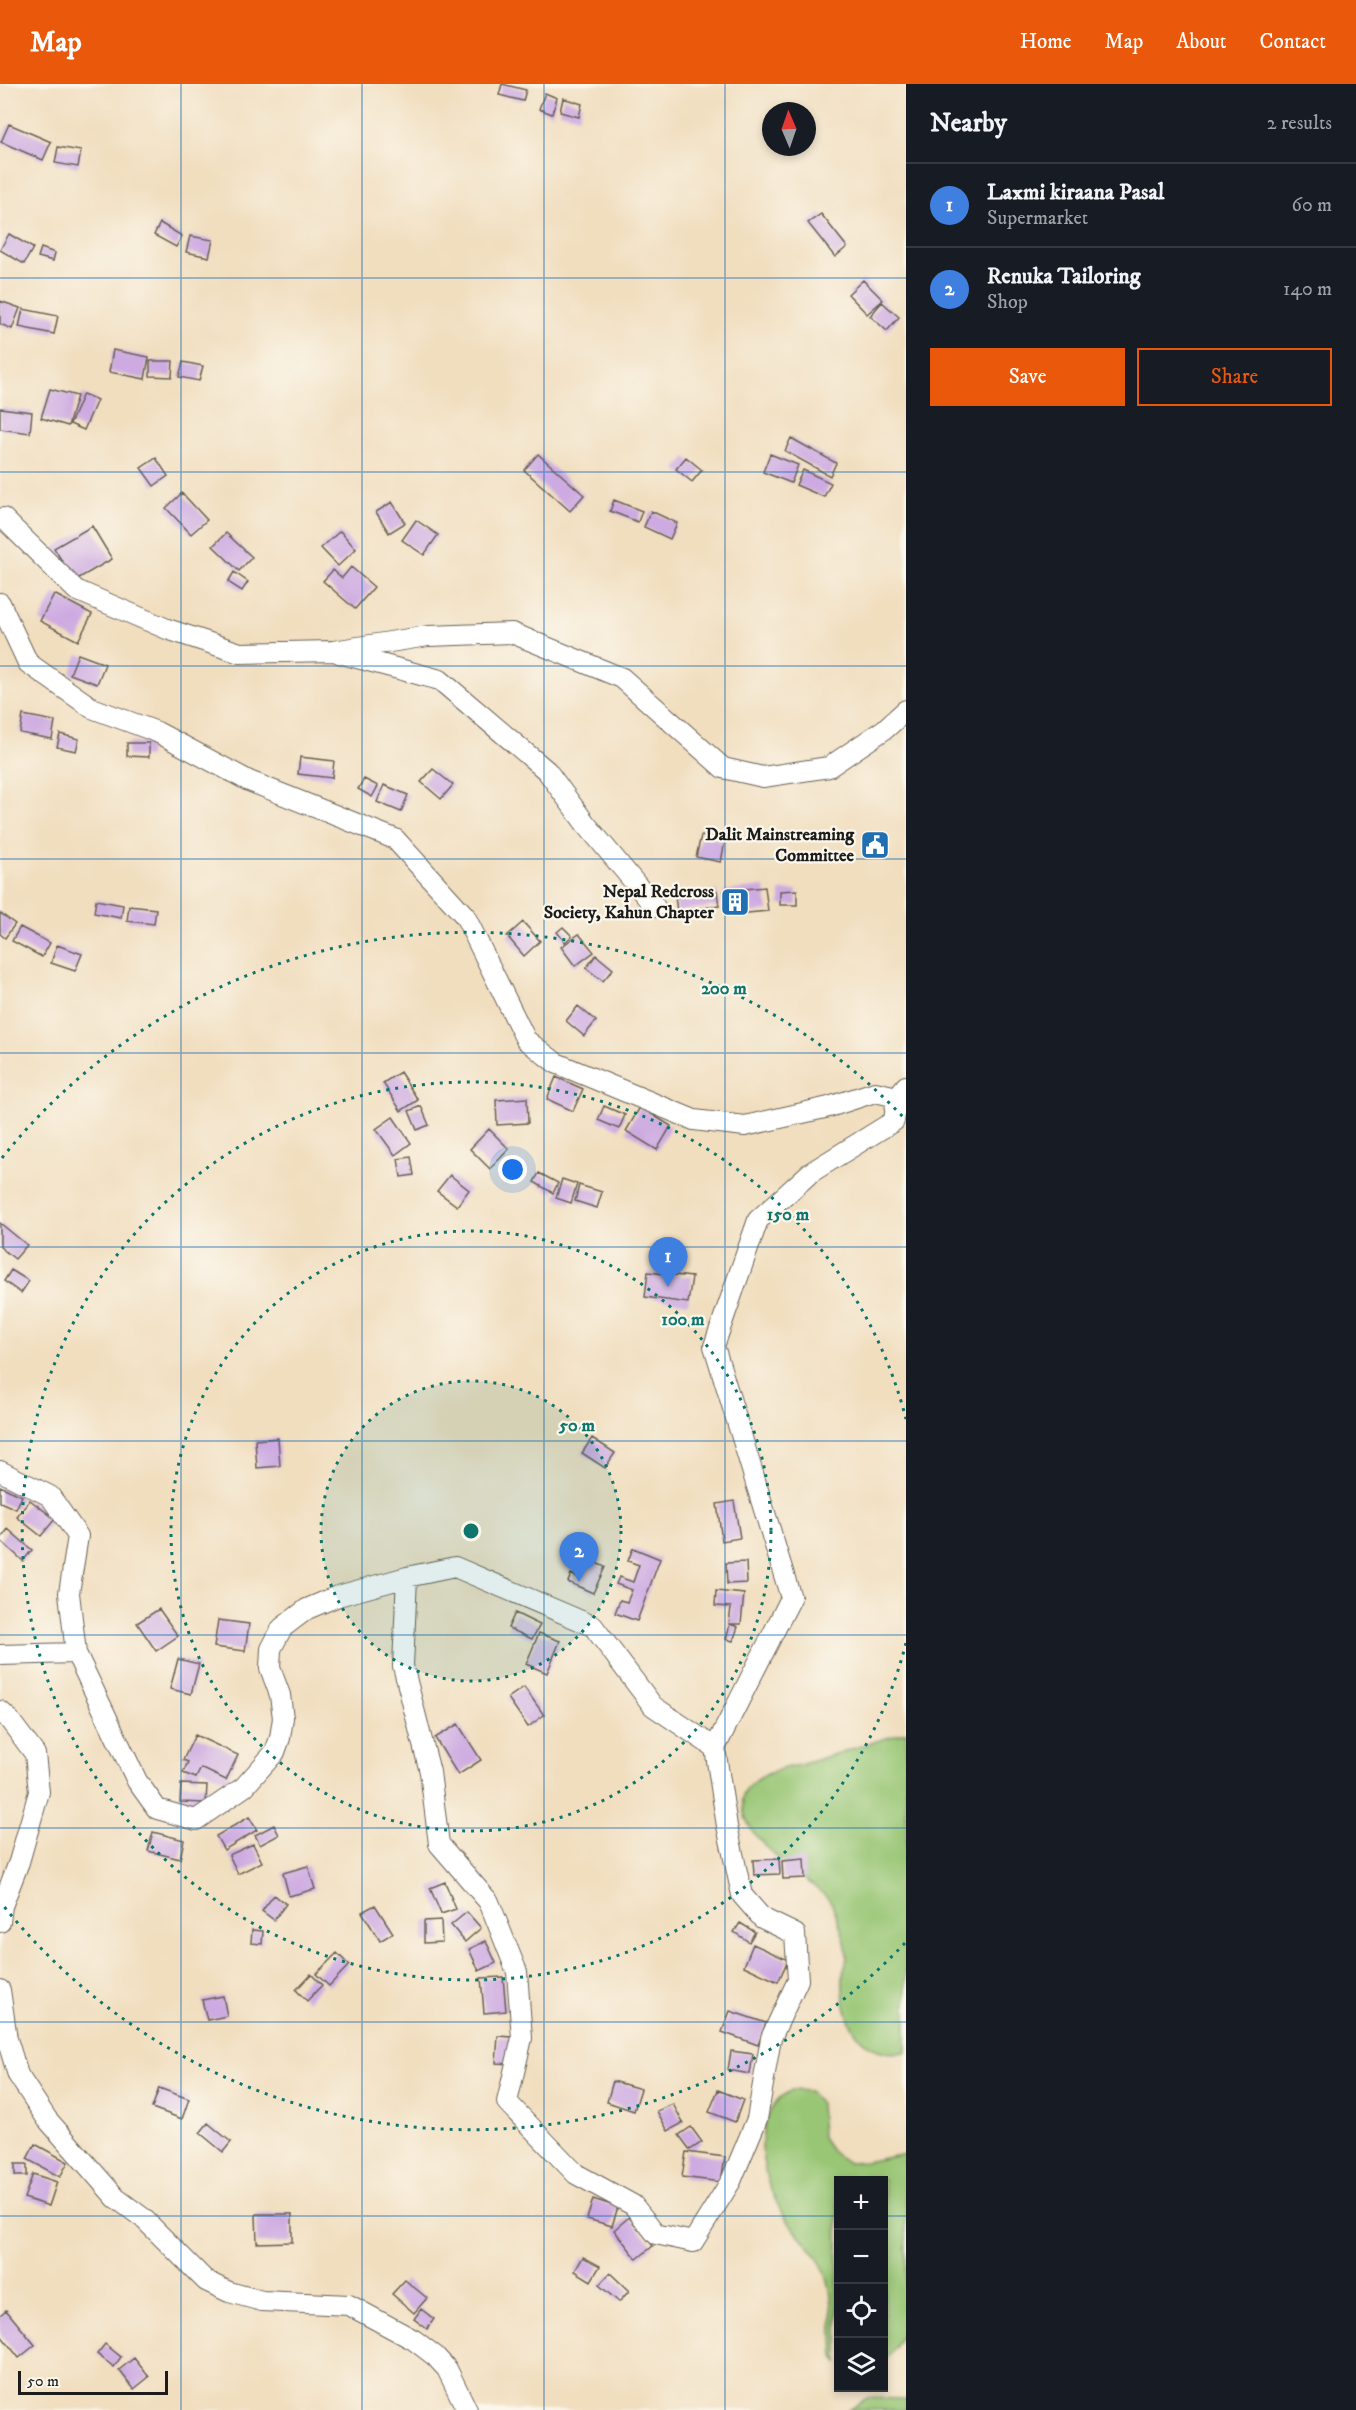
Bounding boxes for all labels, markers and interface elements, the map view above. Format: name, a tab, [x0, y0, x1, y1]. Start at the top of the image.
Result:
text: Map	[30, 25, 82, 60]
text: Home	[1020, 29, 1072, 55]
text: Map	[1105, 29, 1143, 55]
text: About	[1176, 29, 1227, 55]
text: Contact	[1260, 29, 1326, 55]
north arrow	[762, 102, 816, 156]
text: Nearby	[930, 107, 1007, 140]
text: 2 results	[1267, 111, 1332, 136]
text: Laxmi kiraana Pasal	[987, 179, 1164, 206]
text: 1	[946, 193, 953, 218]
text: 60 m	[1292, 193, 1332, 218]
text: Supermarket	[987, 206, 1088, 231]
text: Renuka Tailoring	[987, 263, 1141, 290]
text: 2	[945, 277, 954, 302]
text: 140 m	[1283, 277, 1332, 302]
text: Shop	[987, 290, 1028, 315]
button: Save	[930, 348, 1125, 406]
button: Share	[1137, 348, 1332, 406]
place label: Dalit Mainstreaming Committee	[705, 824, 855, 867]
public building icon: Dalit Mainstreaming Committee	[859, 829, 891, 861]
place label: Nepal Redcross Society, Kahun Chapter	[544, 881, 714, 924]
building icon: Nepal Redcross Society, Kahun Chapter	[719, 886, 751, 918]
text: 200 m	[701, 978, 747, 1000]
your location	[498, 1155, 527, 1184]
text: 150 m	[767, 1204, 810, 1226]
pin: 1	[648, 1238, 688, 1287]
text: 100 m	[661, 1309, 705, 1331]
text: 50 m	[558, 1415, 595, 1437]
centre of rings	[461, 1521, 481, 1541]
pin: 2	[560, 1532, 598, 1582]
map controls	[834, 2176, 888, 2392]
button: +	[834, 2176, 888, 2230]
button: −	[834, 2230, 888, 2284]
button: locate	[834, 2284, 888, 2338]
button: layers	[834, 2338, 888, 2392]
scale bar	[18, 2368, 168, 2396]
text: 50 m	[27, 2371, 59, 2391]

